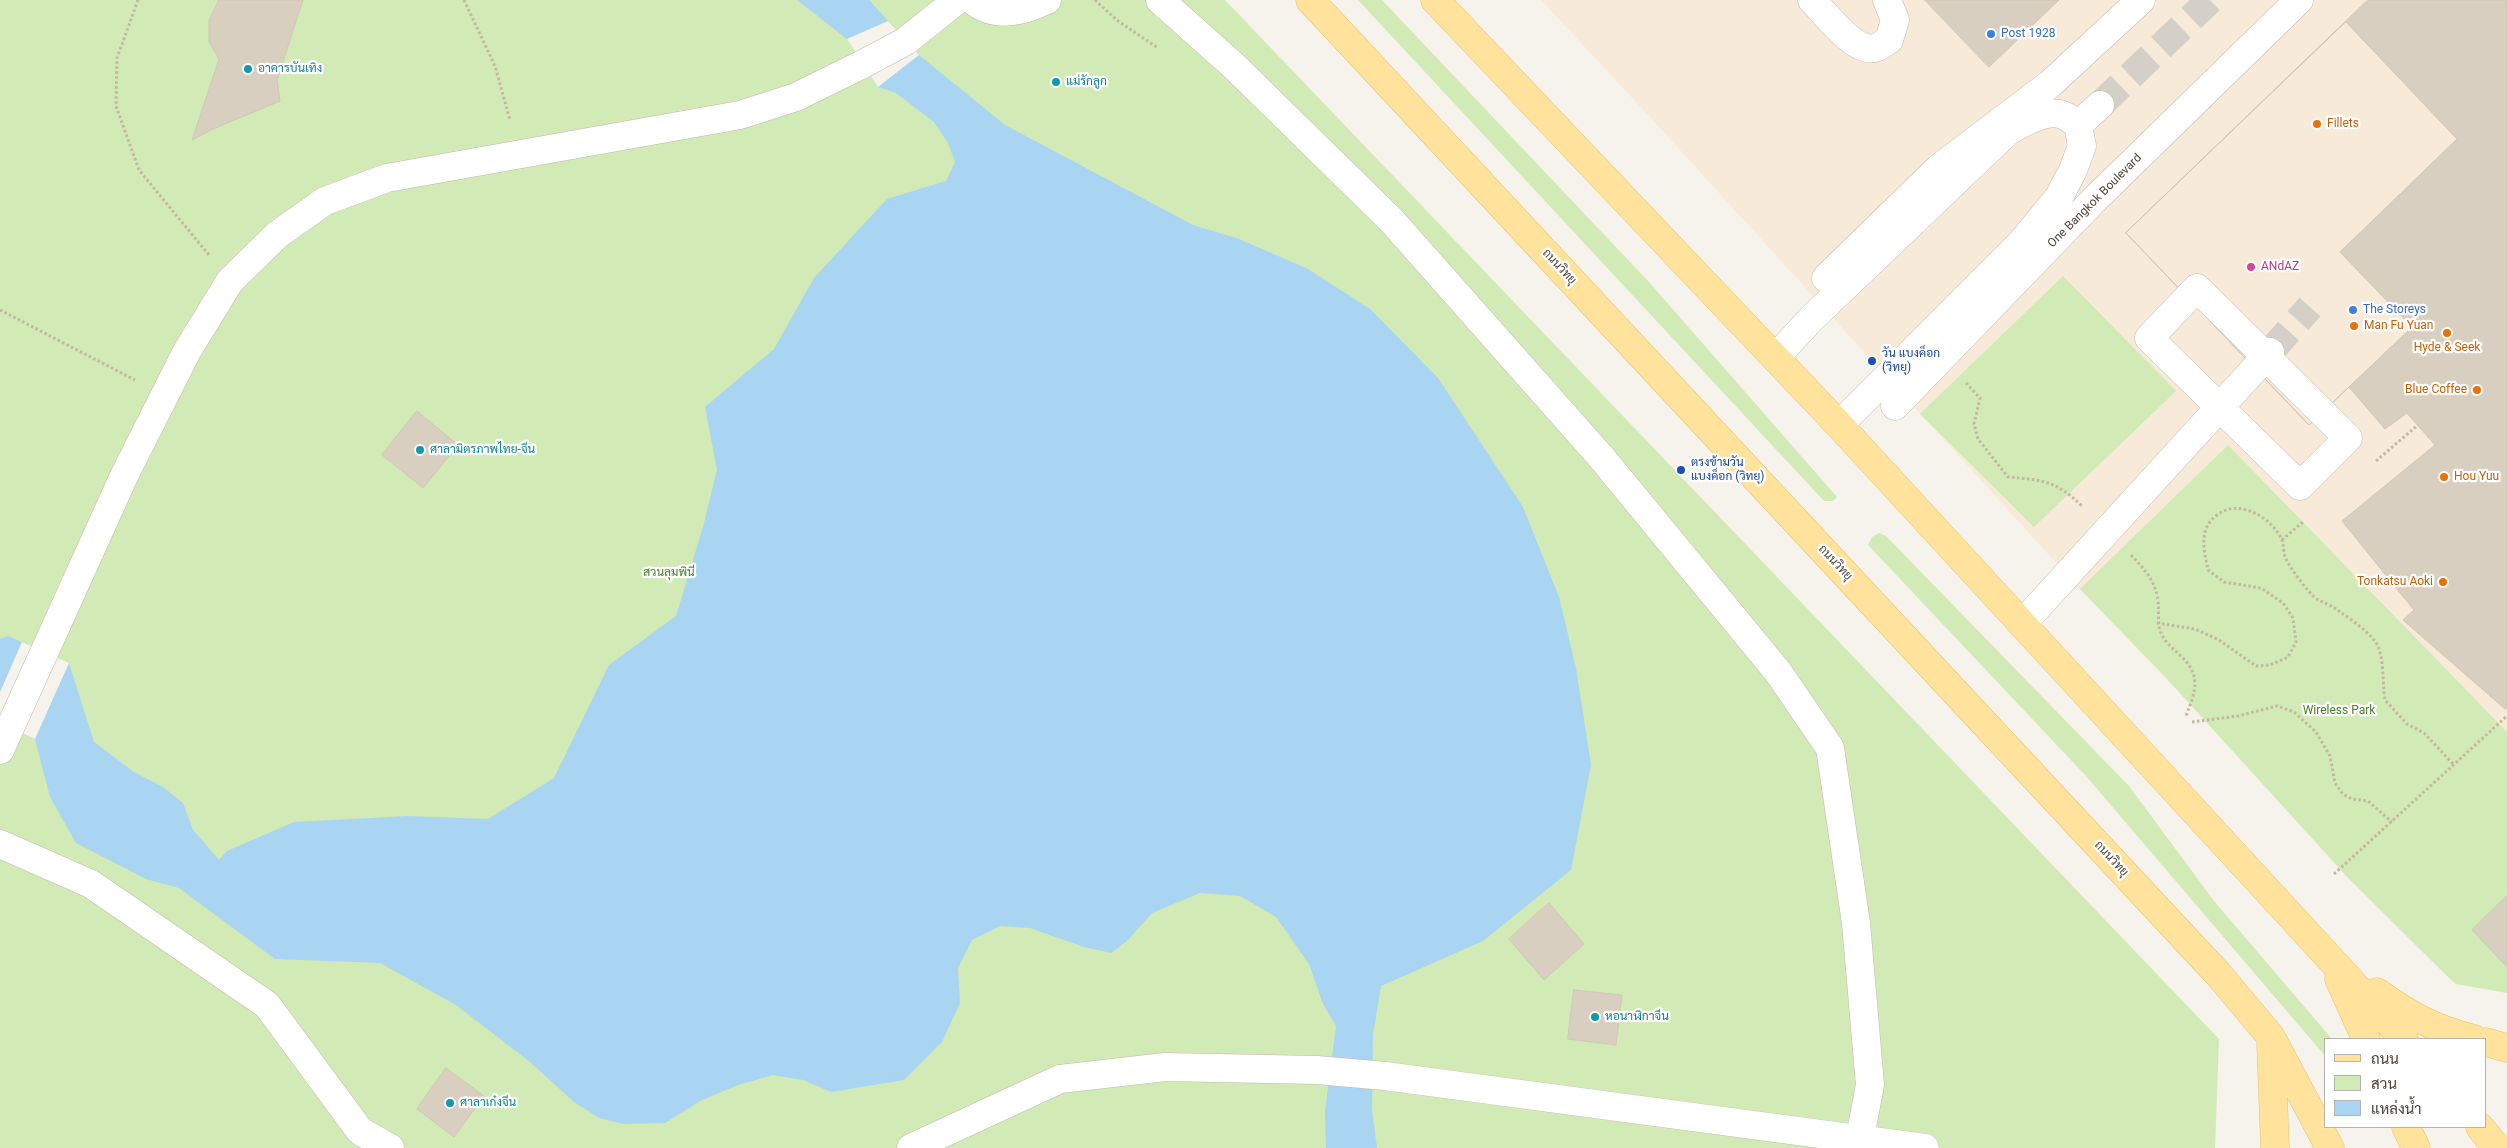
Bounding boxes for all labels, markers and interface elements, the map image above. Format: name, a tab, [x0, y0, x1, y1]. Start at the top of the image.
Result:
place label: Post 1928	[2001, 27, 2055, 41]
marker: Post 1928	[1985, 28, 1997, 40]
place label: อาคารบันเทิง	[258, 62, 322, 76]
marker: อาคารบันเทิง	[242, 63, 254, 75]
place label: แม่รักลูก	[1066, 75, 1107, 89]
marker: แม่รักลูก	[1050, 76, 1062, 88]
place label: Fillets	[2327, 117, 2359, 131]
marker: Fillets	[2311, 118, 2323, 130]
street label: One Bangkok Boulevard	[2045, 151, 2145, 251]
street label: ถนนวิทยุ	[1539, 246, 1579, 288]
place label: ANdAZ	[2261, 260, 2299, 274]
marker: ANdAZ	[2245, 261, 2257, 273]
place label: The Storeys	[2363, 303, 2426, 317]
marker: The Storeys	[2347, 304, 2359, 316]
place label: Man Fu Yuan	[2364, 319, 2433, 333]
marker: Man Fu Yuan	[2348, 320, 2360, 332]
marker: Hyde & Seek	[2441, 327, 2453, 339]
place label: Hyde & Seek	[2414, 341, 2480, 355]
place label: วัน แบงค็อก (วิทยุ)	[1882, 347, 1940, 375]
marker: วัน แบงค็อก (วิทยุ)	[1866, 355, 1878, 367]
place label: Blue Coffee	[2405, 383, 2467, 397]
marker: Blue Coffee	[2471, 384, 2483, 396]
place label: ศาลามิตรภาพไทย-จีน	[430, 443, 535, 457]
marker: ศาลามิตรภาพไทย-จีน	[414, 444, 426, 456]
place label: ตรงข้ามวัน แบงค็อก (วิทยุ)	[1691, 456, 1764, 484]
marker: ตรงข้ามวัน แบงค็อก (วิทยุ)	[1675, 464, 1687, 476]
place label: Hou Yuu	[2454, 470, 2499, 484]
marker: Hou Yuu	[2438, 471, 2450, 483]
street label: ถนนวิทยุ	[1815, 542, 1855, 584]
park label: สวนลุมพินี	[643, 566, 695, 580]
place label: Tonkatsu Aoki	[2357, 575, 2433, 589]
marker: Tonkatsu Aoki	[2437, 576, 2449, 588]
park label: Wireless Park	[2303, 704, 2375, 718]
street label: ถนนวิทยุ	[2091, 838, 2131, 880]
place label: หอนาฬิกาจีน	[1605, 1010, 1669, 1024]
marker: หอนาฬิกาจีน	[1589, 1011, 1601, 1023]
legend	[2324, 1038, 2487, 1128]
text: ถนน	[2371, 1050, 2399, 1068]
text: สวน	[2371, 1075, 2397, 1093]
place label: ศาลาเก๋งจีน	[460, 1096, 516, 1110]
marker: ศาลาเก๋งจีน	[444, 1097, 456, 1109]
text: แหล่งน้ำ	[2371, 1100, 2422, 1118]

